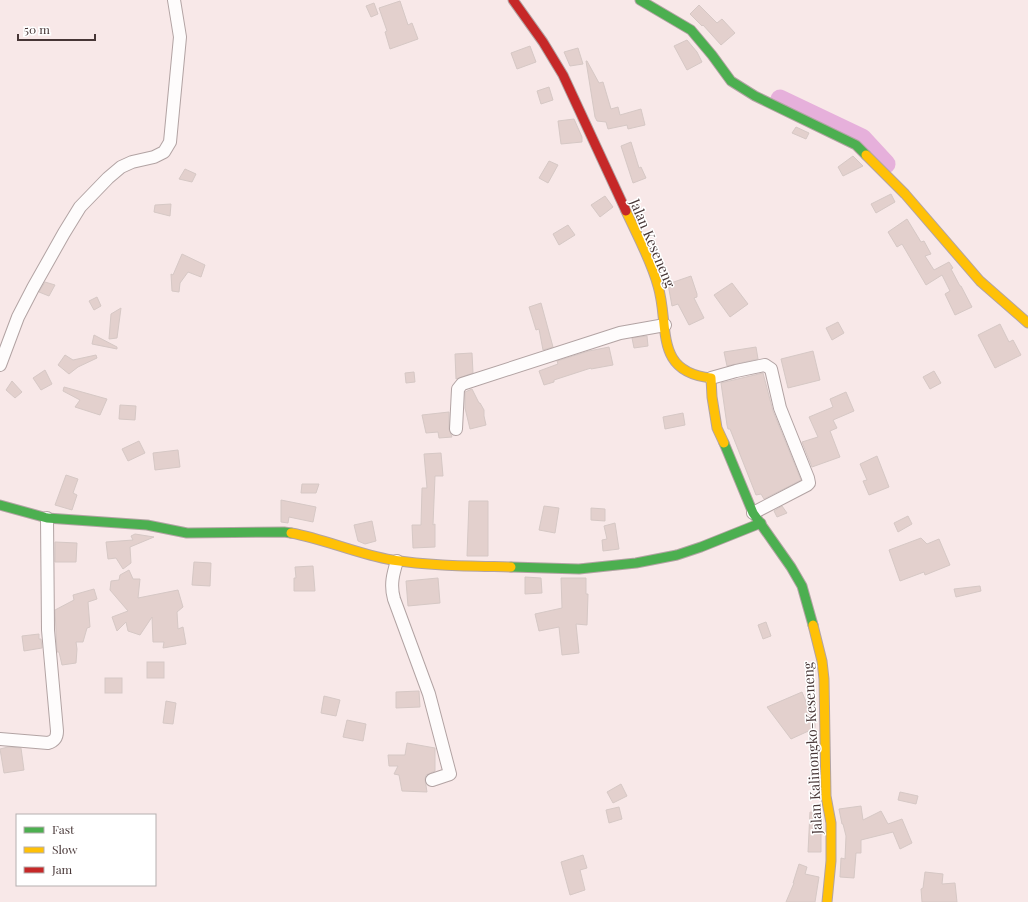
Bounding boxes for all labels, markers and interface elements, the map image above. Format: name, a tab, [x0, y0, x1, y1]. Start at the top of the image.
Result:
scale bar	[18, 16, 95, 42]
text: 50 m	[24, 21, 50, 37]
street label: Jalan Keseneng	[625, 195, 680, 291]
street label: Jalan Kalinongko-Keseneng	[798, 661, 826, 836]
legend	[16, 814, 156, 886]
text: Fast	[52, 821, 75, 837]
text: Slow	[52, 841, 78, 857]
text: Jam	[51, 861, 73, 877]

